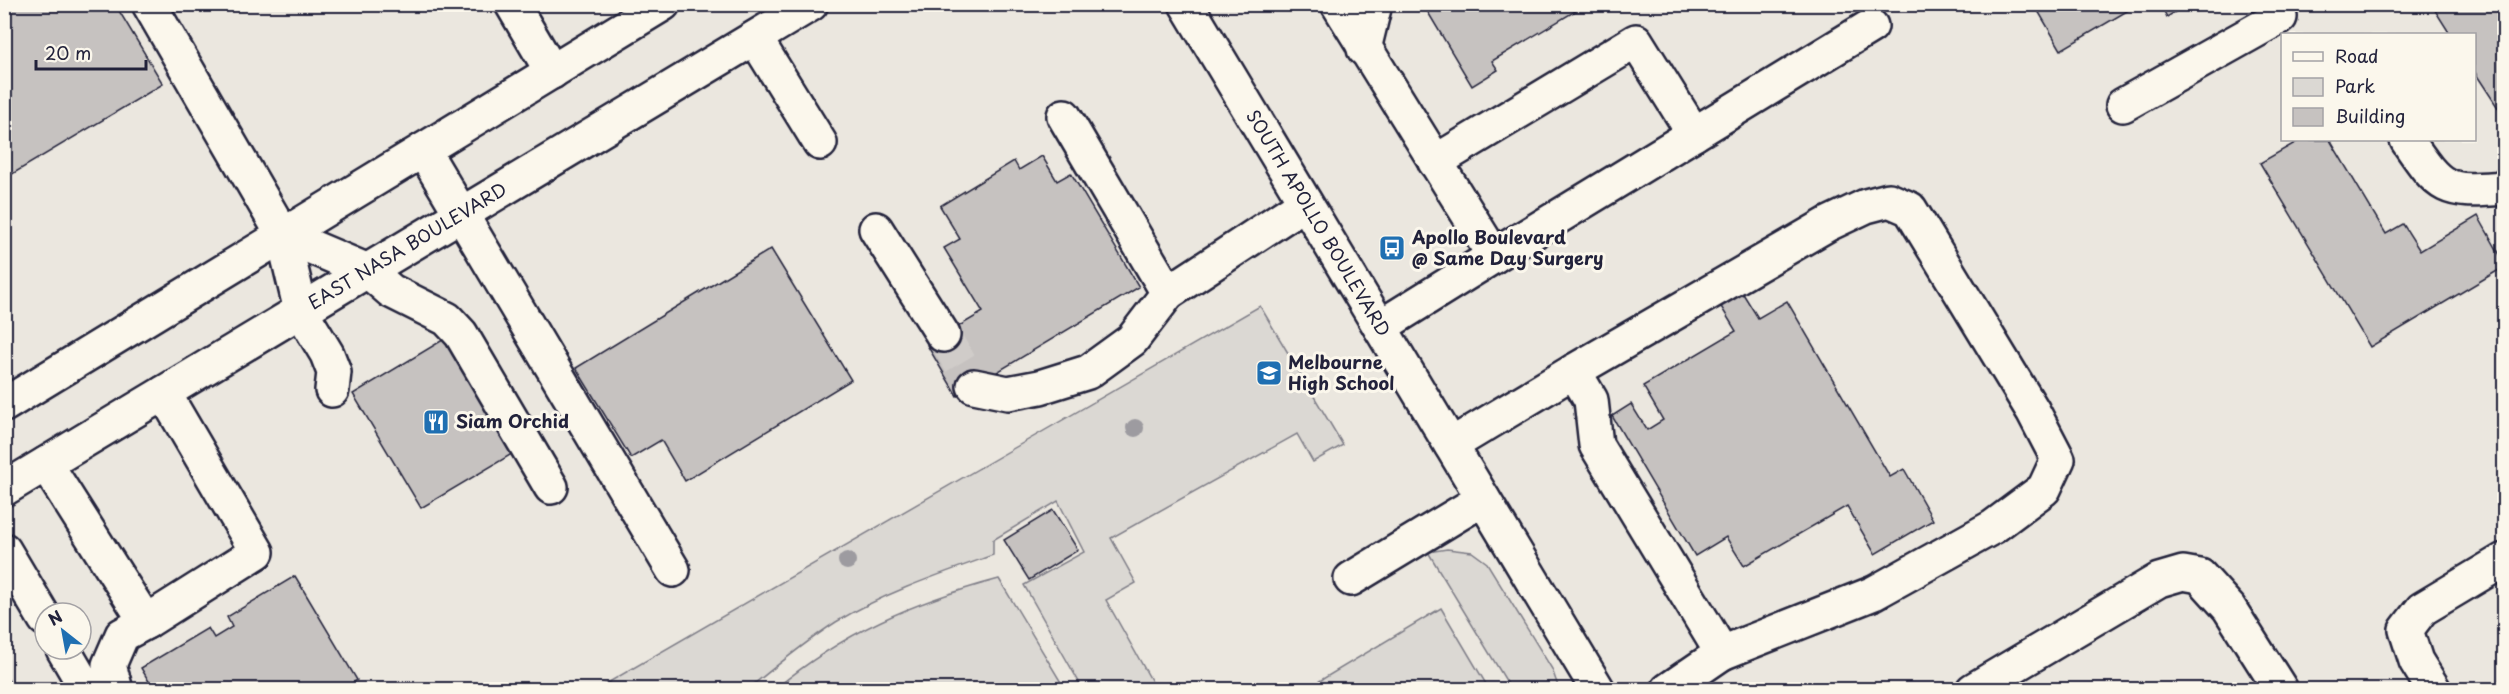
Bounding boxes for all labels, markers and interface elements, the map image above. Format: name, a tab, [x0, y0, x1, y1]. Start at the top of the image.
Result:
scale bar	[36, 33, 146, 71]
legend	[2281, 33, 2476, 141]
text: 20 m	[45, 39, 91, 66]
text: Road	[2335, 42, 2379, 69]
text: Park	[2335, 72, 2375, 99]
text: Building	[2335, 102, 2405, 129]
street label: SOUTH APOLLO BOULEVARD	[1240, 104, 1398, 341]
street label: EAST NASA BOULEVARD	[302, 175, 511, 315]
place label: Apollo Boulevard @ Same Day Surgery	[1411, 223, 1604, 271]
bus stop icon: Apollo Boulevard @ Same Day Surgery	[1377, 233, 1407, 263]
place label: Melbourne High School	[1288, 348, 1394, 396]
school or university icon: Melbourne High School	[1254, 358, 1284, 388]
restaurant icon: Siam Orchid	[421, 407, 451, 437]
place label: Siam Orchid	[456, 407, 569, 434]
north arrow	[33, 601, 93, 661]
text: N	[43, 604, 66, 631]

